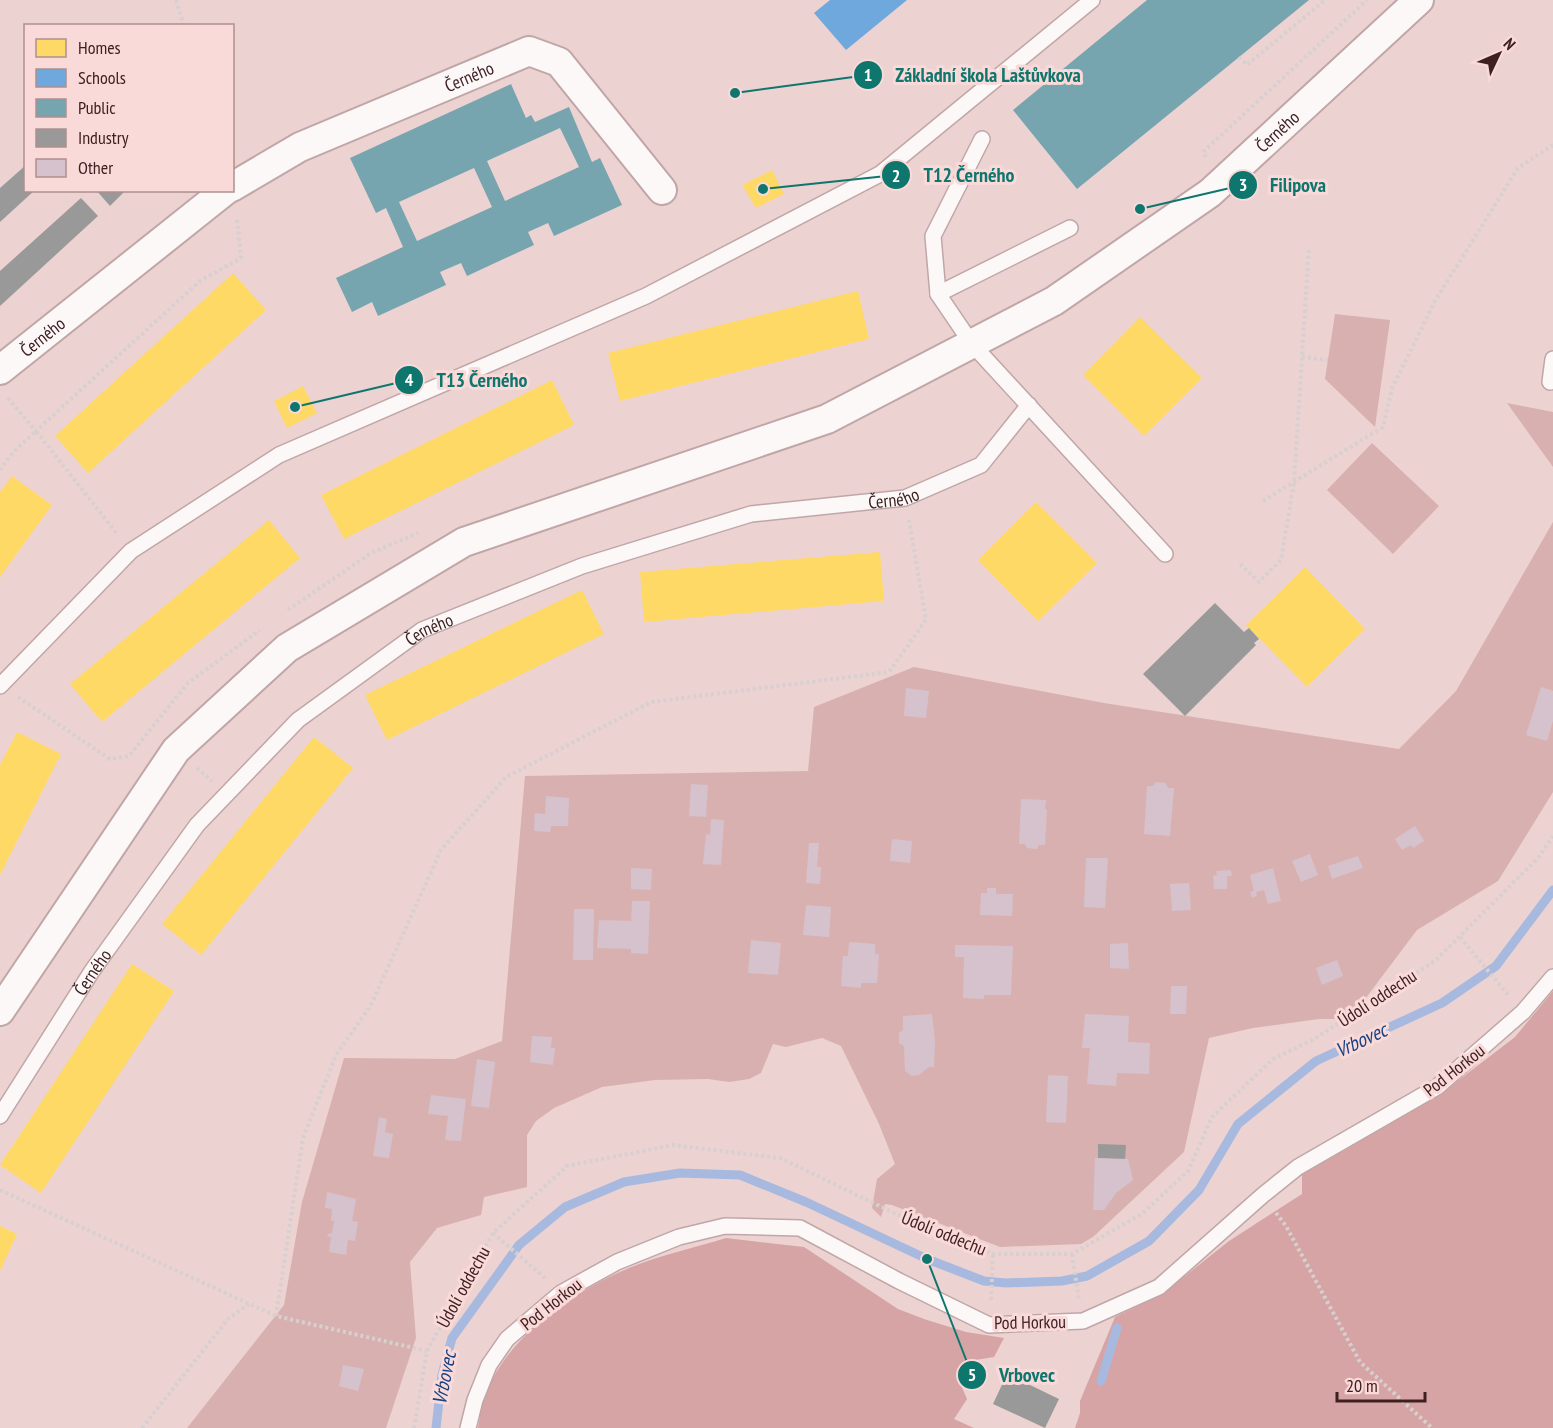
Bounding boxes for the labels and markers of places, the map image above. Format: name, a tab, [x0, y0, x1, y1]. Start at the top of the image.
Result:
callout: Základní škola Laštůvkova	[853, 56, 1093, 94]
callout: T12 Černého	[881, 156, 1026, 194]
callout: Filipova	[1228, 166, 1338, 204]
callout: T13 Černého	[394, 361, 539, 399]
callout: Vrbovec	[957, 1356, 1067, 1394]

